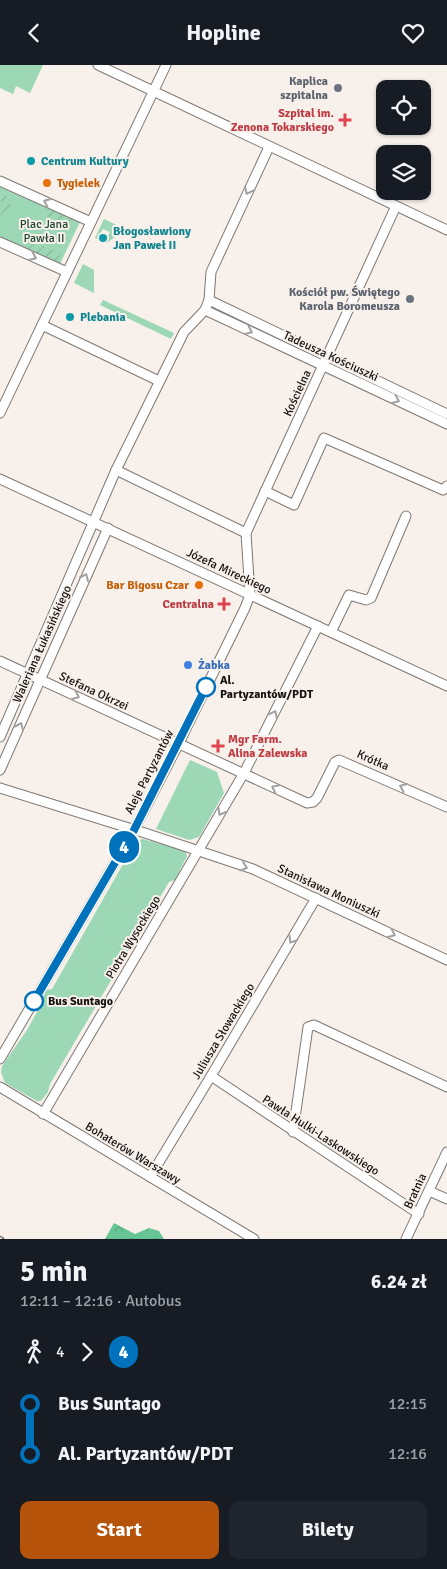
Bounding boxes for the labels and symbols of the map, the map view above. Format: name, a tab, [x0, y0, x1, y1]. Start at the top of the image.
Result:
place label: Kaplica szpitalna	[280, 74, 328, 103]
marker: Kaplica szpitalna	[332, 82, 344, 94]
place label: Szpital im. Zenona Tokarskiego	[231, 106, 334, 135]
marker: Szpital im. Zenona Tokarskiego	[338, 113, 352, 127]
place label: Centrum Kultury	[41, 154, 129, 169]
marker: Centrum Kultury	[25, 155, 37, 167]
place label: Tygielek	[57, 176, 101, 191]
marker: Tygielek	[41, 177, 53, 189]
one-way arrow	[244, 186, 255, 195]
one-way arrow	[43, 198, 52, 209]
park label: Plac Jana Pawła II	[20, 217, 68, 246]
place label: Błogosławiony Jan Paweł II	[113, 224, 191, 253]
marker: Błogosławiony Jan Paweł II	[97, 232, 109, 244]
one-way arrow	[28, 250, 37, 261]
place label: Kościół pw. Świętego Karola Boromeusza	[289, 285, 400, 314]
marker: Kościół pw. Świętego Karola Boromeusza	[404, 293, 416, 305]
place label: Plebania	[80, 310, 126, 325]
marker: Plebania	[64, 311, 76, 323]
one-way arrow	[244, 325, 253, 336]
street label: Tadeusza Kościuszki	[281, 328, 381, 385]
street label: Kościelna	[280, 368, 315, 419]
one-way arrow	[391, 394, 400, 405]
street label: Józefa Mireckiego	[184, 545, 274, 598]
one-way arrow	[79, 573, 90, 582]
place label: Bar Bigosu Czar	[106, 578, 189, 593]
marker: Bar Bigosu Czar	[193, 579, 205, 591]
street label: Waleriana Łukasińskiego	[10, 583, 75, 705]
place label: Centralna	[162, 597, 214, 612]
marker: Centralna	[218, 598, 230, 610]
place label: Żabka	[198, 658, 230, 673]
marker: Żabka	[182, 659, 194, 671]
street label: Stefana Okrzei	[57, 669, 131, 714]
place label: Al. Partyzantów/PDT	[220, 673, 314, 702]
marker: Al. Partyzantów/PDT	[196, 677, 216, 697]
one-way arrow	[71, 690, 80, 701]
one-way arrow	[267, 710, 277, 719]
one-way arrow	[13, 722, 24, 731]
street label: Aleje Partyzantów	[122, 727, 177, 817]
place label: Mgr Farm. Alina Zalewska	[228, 732, 307, 761]
marker: Mgr Farm. Alina Zalewska	[212, 740, 224, 752]
street label: Krótka	[354, 747, 391, 774]
one-way arrow	[399, 782, 408, 793]
one-way arrow	[272, 784, 281, 794]
one-way arrow	[217, 806, 227, 815]
line badge: 4	[108, 831, 140, 863]
one-way arrow	[240, 861, 248, 871]
street label: Stanisława Moniuszki	[275, 861, 382, 922]
street label: Piotra Wysockiego	[103, 893, 164, 981]
one-way arrow	[387, 928, 396, 938]
one-way arrow	[288, 934, 298, 943]
street label: Juliusza Słowackiego	[189, 981, 258, 1082]
marker: Bus Suntago	[24, 991, 44, 1011]
place label: Bus Suntago	[48, 994, 113, 1009]
street label: Pawła Hulki-Laskowskiego	[259, 1092, 382, 1179]
street label: Bohaterów Warszawy	[82, 1119, 184, 1188]
street label: Bratnia	[401, 1171, 430, 1211]

